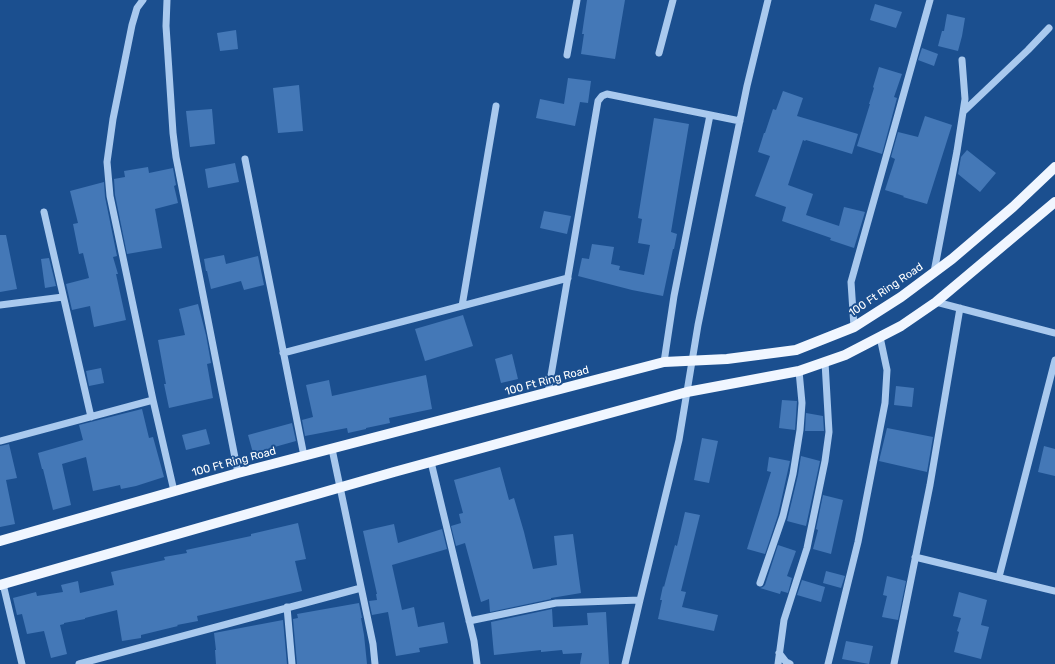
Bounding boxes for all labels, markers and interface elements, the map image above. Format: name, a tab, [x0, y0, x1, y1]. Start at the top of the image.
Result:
street label: 100 Ft Ring Road	[846, 260, 926, 320]
street label: 100 Ft Ring Road	[504, 363, 590, 399]
street label: 100 Ft Ring Road	[191, 444, 277, 480]

